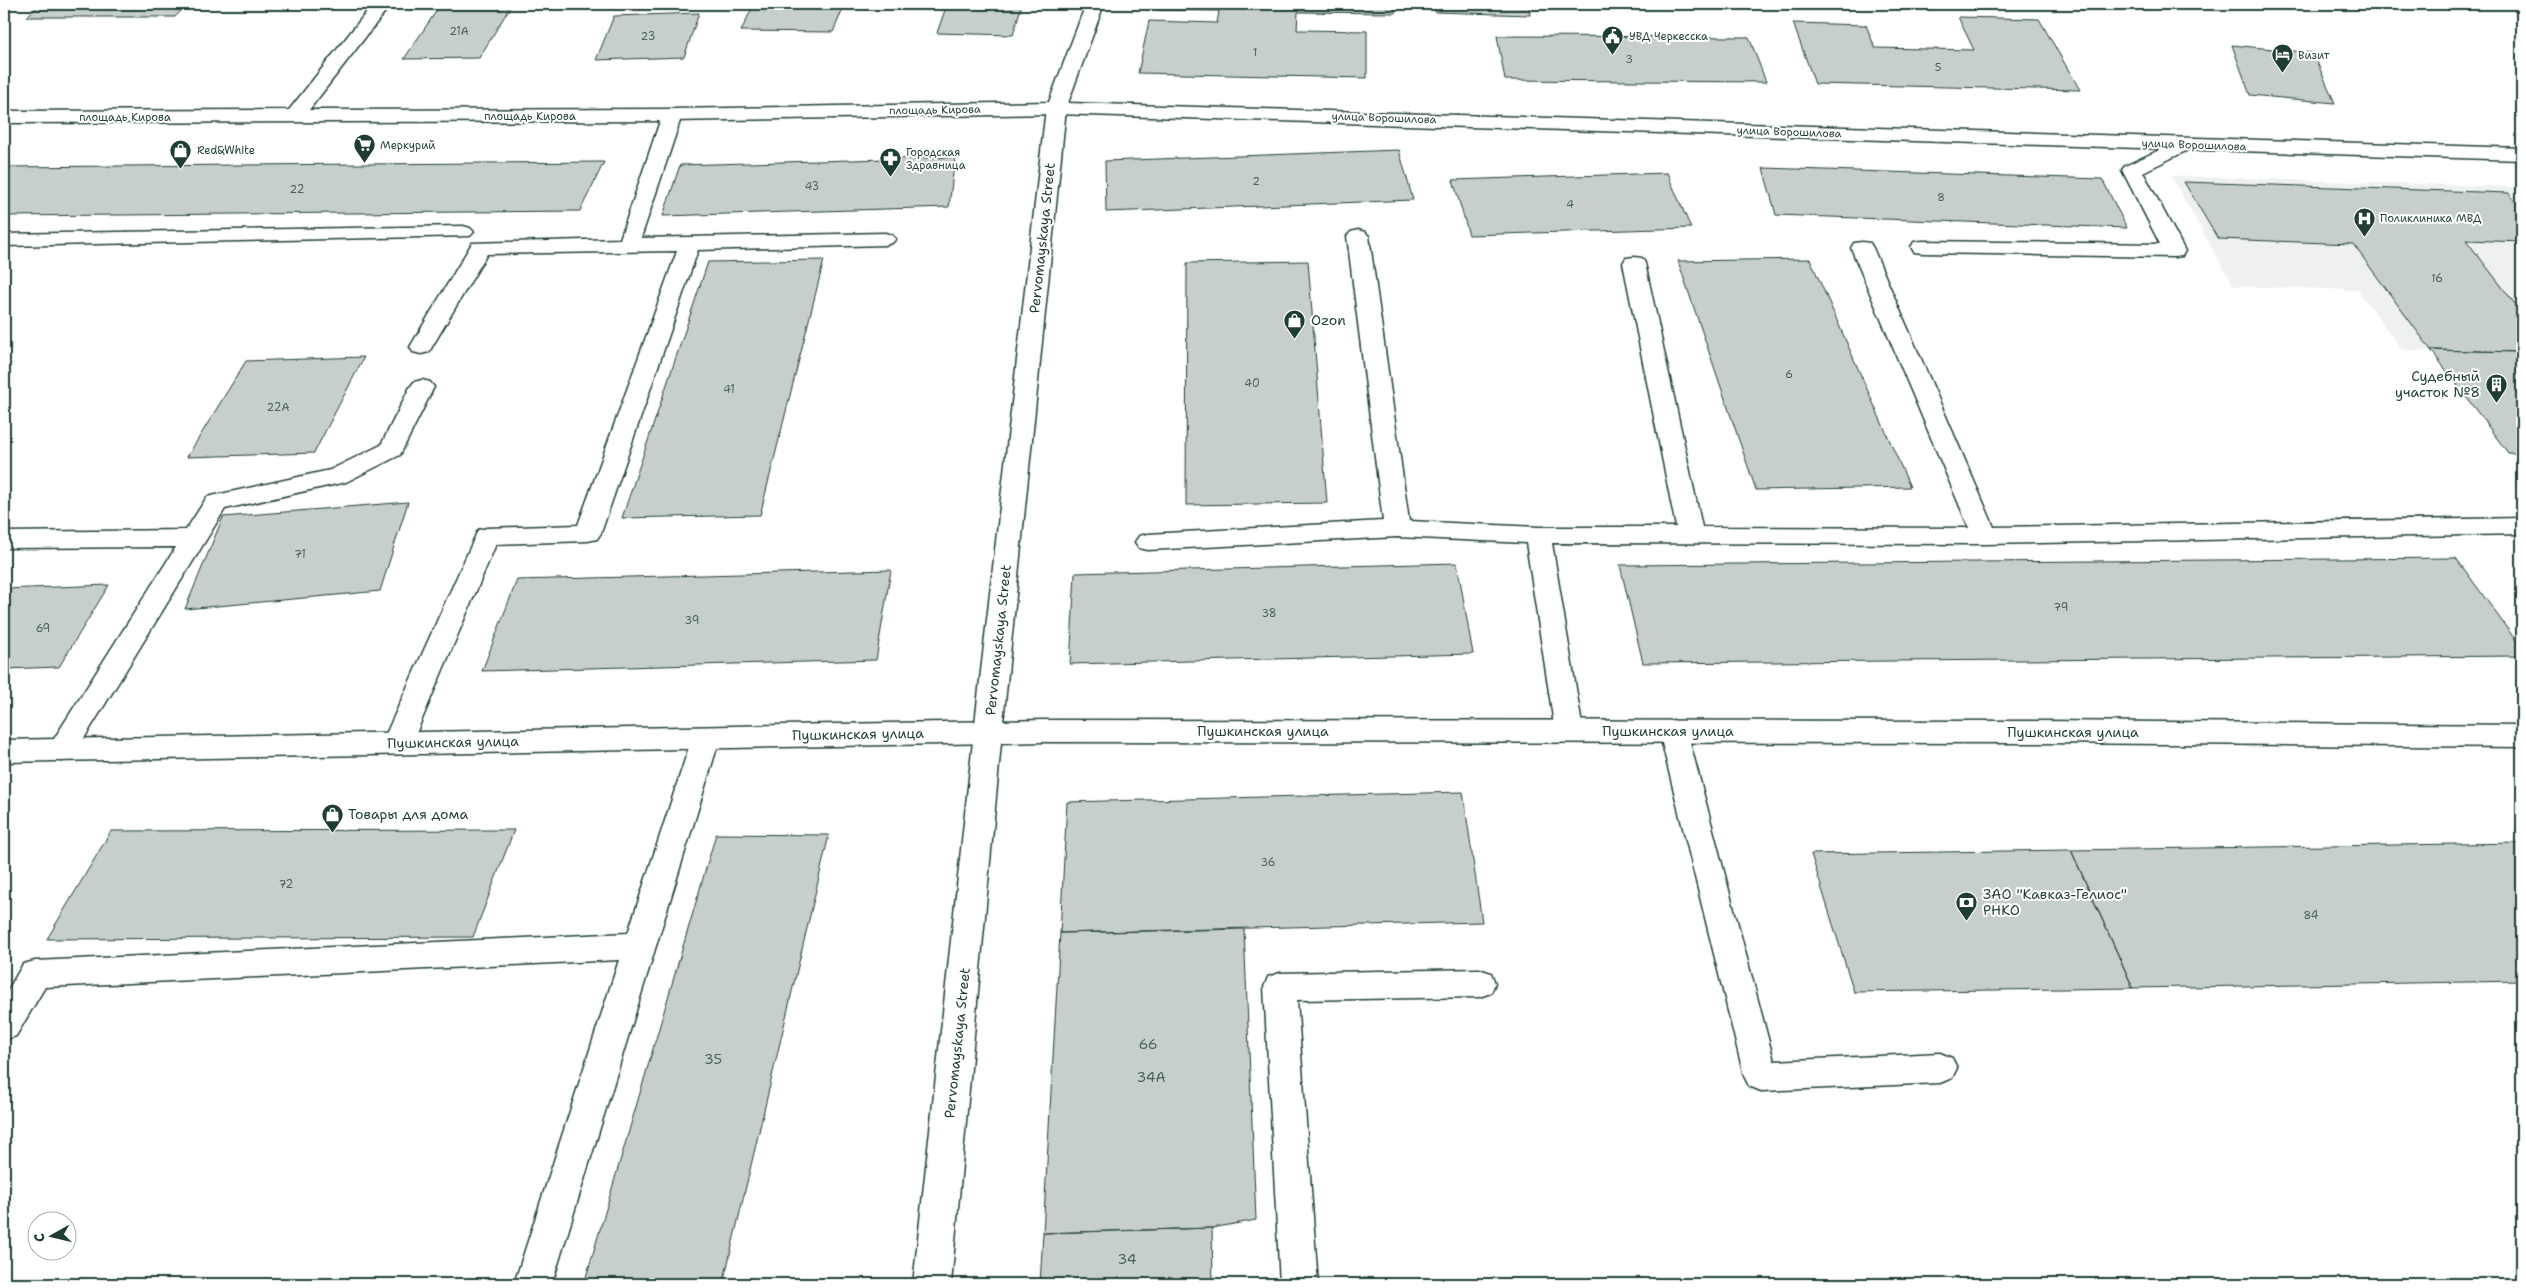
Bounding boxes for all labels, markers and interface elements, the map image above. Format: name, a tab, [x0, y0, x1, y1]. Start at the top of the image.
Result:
house number: 21А	[449, 24, 469, 39]
public building icon: УВД Черкесска	[1601, 24, 1625, 55]
house number: 23	[641, 29, 655, 44]
place label: УВД Черкесска	[1629, 29, 1708, 44]
hotel icon: Визит	[2270, 43, 2294, 74]
house number: 1	[1253, 45, 1257, 60]
place label: Визит	[2298, 48, 2330, 63]
house number: 3	[1625, 52, 1633, 67]
house number: 5	[1935, 60, 1942, 75]
street label: площадь Кирова	[889, 102, 981, 118]
street label: площадь Кирова	[484, 109, 576, 124]
street label: улица Ворошилова	[1331, 109, 1437, 127]
street label: площадь Кирова	[79, 110, 171, 125]
street label: улица Ворошилова	[1736, 123, 1842, 141]
supermarket icon: Меркурий	[352, 133, 376, 164]
street label: улица Ворошилова	[2141, 136, 2247, 154]
shop icon: Red&White	[169, 138, 193, 169]
place label: Меркурий	[380, 138, 436, 153]
place label: Red&White	[197, 143, 255, 158]
place label: Городская Здравница	[906, 145, 966, 173]
pharmacy icon: Городская Здравница	[878, 146, 902, 177]
street label: Pervomayskaya Street	[1025, 162, 1059, 314]
house number: 2	[1252, 174, 1260, 189]
house number: 43	[805, 179, 819, 194]
house number: 22	[290, 182, 304, 197]
house number: 8	[1937, 190, 1945, 205]
house number: 4	[1566, 197, 1574, 212]
hospital icon: Поликлиника МВД	[2352, 206, 2376, 237]
place label: Поликлиника МВД	[2380, 211, 2482, 226]
house number: 16	[2431, 271, 2443, 286]
shop icon: Ozon	[1283, 308, 1307, 339]
place label: Ozon	[1311, 311, 1346, 329]
house number: 6	[1785, 367, 1793, 382]
place label: Судебный участок №8	[2395, 367, 2480, 401]
building icon: Судебный участок №8	[2484, 372, 2508, 403]
house number: 40	[1244, 376, 1260, 391]
house number: 41	[723, 382, 735, 397]
house number: 22А	[267, 400, 289, 415]
house number: 71	[294, 547, 306, 562]
street label: Pervomayskaya Street	[981, 564, 1015, 716]
house number: 79	[2054, 600, 2069, 615]
house number: 38	[1261, 606, 1277, 621]
house number: 39	[685, 613, 699, 628]
house number: 69	[36, 621, 50, 636]
street label: Пушкинская улица	[1197, 722, 1329, 740]
street label: Пушкинская улица	[1602, 722, 1734, 740]
street label: Пушкинская улица	[2007, 723, 2139, 741]
street label: Пушкинская улица	[792, 724, 924, 744]
street label: Пушкинская улица	[387, 732, 519, 752]
shop icon: Товары для дома	[320, 802, 344, 833]
place label: Товары для дома	[348, 805, 468, 823]
house number: 36	[1260, 855, 1276, 870]
house number: 72	[279, 877, 293, 892]
place label: ЗАО "Кавказ-Гелиос" РНКО	[1983, 885, 2127, 919]
bank icon: ЗАО "Кавказ-Гелиос" РНКО	[1955, 890, 1979, 921]
house number: 84	[2304, 908, 2319, 923]
street label: Pervomayskaya Street	[940, 967, 974, 1119]
house number: 66	[1138, 1035, 1158, 1053]
house number: 35	[704, 1050, 722, 1068]
house number: 34А	[1136, 1068, 1166, 1086]
north arrow	[28, 1210, 78, 1260]
text: С	[30, 1232, 49, 1243]
house number: 34	[1117, 1250, 1137, 1268]

